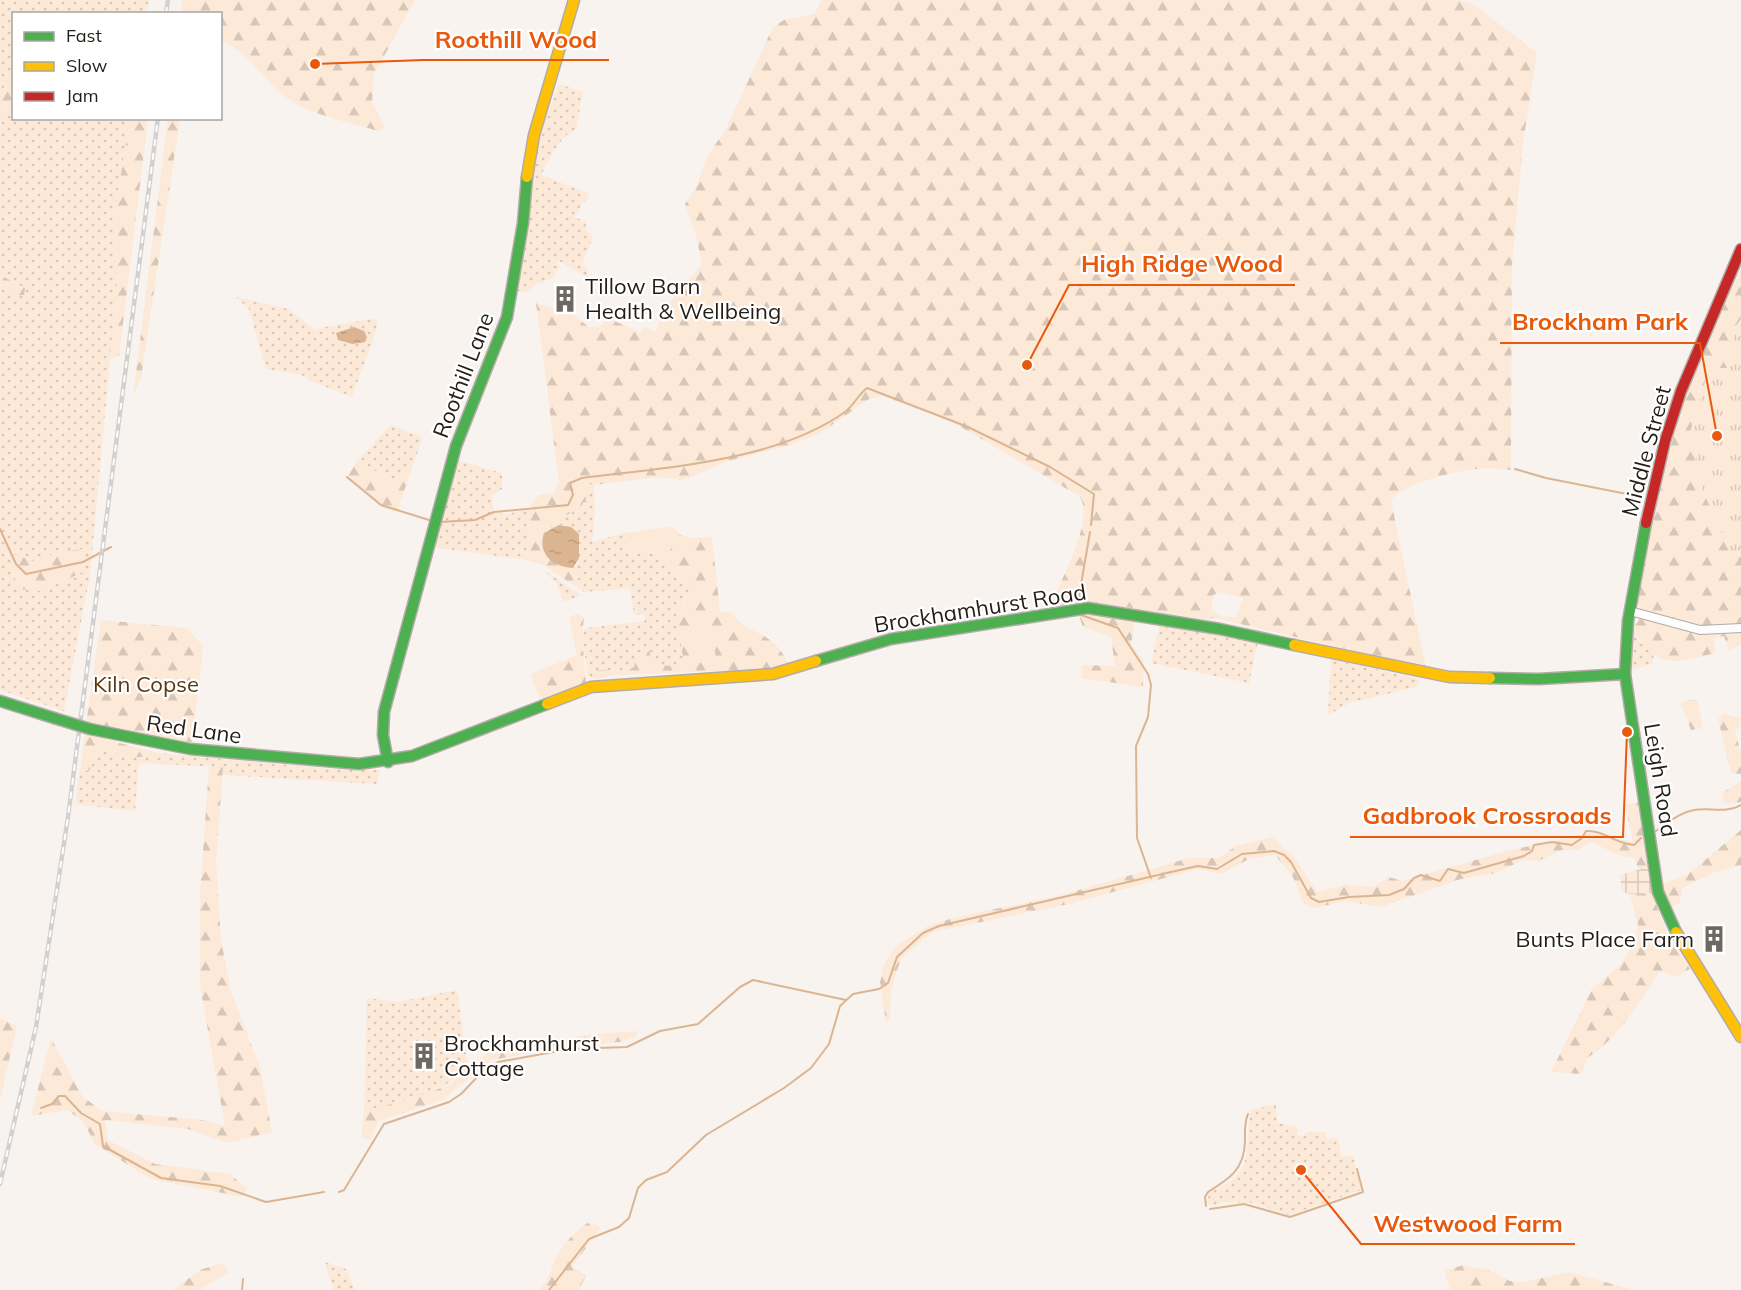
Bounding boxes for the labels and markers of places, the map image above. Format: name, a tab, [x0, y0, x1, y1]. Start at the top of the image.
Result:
callout: Roothill Wood	[423, 18, 609, 60]
callout: High Ridge Wood	[1069, 243, 1295, 285]
place label: Tillow Barn Health & Wellbeing	[585, 272, 781, 325]
building icon: Tillow Barn Health & Wellbeing	[550, 284, 580, 314]
callout: Brockham Park	[1500, 301, 1700, 343]
callout: Gadbrook Crossroads	[1350, 795, 1623, 837]
building icon: Bunts Place Farm	[1699, 924, 1729, 954]
place label: Bunts Place Farm	[1516, 925, 1694, 953]
place label: Brockhamhurst Cottage	[444, 1029, 599, 1082]
building icon: Brockhamhurst Cottage	[409, 1041, 439, 1071]
callout: Westwood Farm	[1361, 1202, 1575, 1244]

